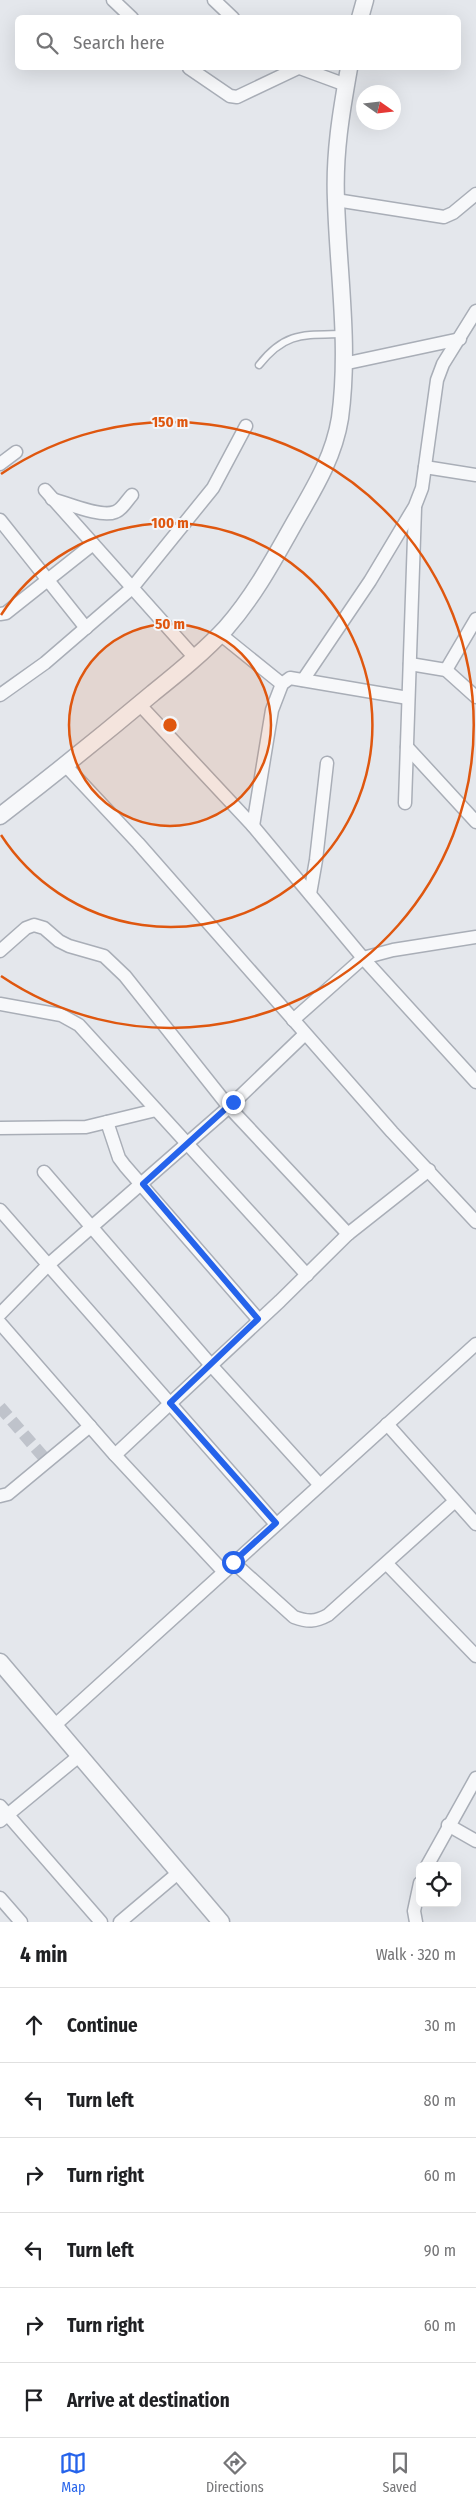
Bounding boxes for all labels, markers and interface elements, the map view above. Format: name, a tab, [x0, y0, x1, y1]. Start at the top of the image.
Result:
search box	[15, 15, 461, 70]
icon: search	[33, 29, 61, 57]
text: Search here	[73, 31, 165, 54]
north arrow	[356, 85, 401, 130]
text: 150 m	[152, 413, 188, 431]
text: 100 m	[151, 514, 189, 532]
text: 50 m	[155, 615, 185, 633]
centre of rings	[161, 716, 179, 734]
route end	[222, 1091, 245, 1114]
route start	[222, 1551, 245, 1574]
map controls	[416, 1862, 461, 1907]
button: locate	[416, 1862, 461, 1907]
text: 4 min	[20, 1942, 68, 1968]
text: Walk · 320 m	[376, 1945, 456, 1964]
icon: ahead	[20, 2011, 48, 2039]
text: Continue	[67, 2014, 138, 2037]
text: 30 m	[424, 2016, 456, 2035]
icon: left	[20, 2086, 48, 2114]
text: Turn left	[67, 2089, 134, 2112]
text: 80 m	[424, 2091, 456, 2110]
icon: right	[20, 2161, 48, 2189]
text: Turn right	[67, 2164, 144, 2187]
text: 60 m	[424, 2166, 456, 2185]
icon: left	[20, 2236, 48, 2264]
text: Turn left	[67, 2239, 134, 2262]
text: 90 m	[424, 2241, 456, 2260]
icon: right	[20, 2311, 48, 2339]
text: Turn right	[67, 2314, 144, 2337]
text: 60 m	[424, 2316, 456, 2335]
icon: arrive	[20, 2386, 48, 2414]
text: Arrive at destination	[67, 2389, 230, 2412]
tab: Map	[59, 2449, 87, 2496]
tab: Directions	[206, 2449, 264, 2496]
tab: Saved	[382, 2449, 417, 2496]

